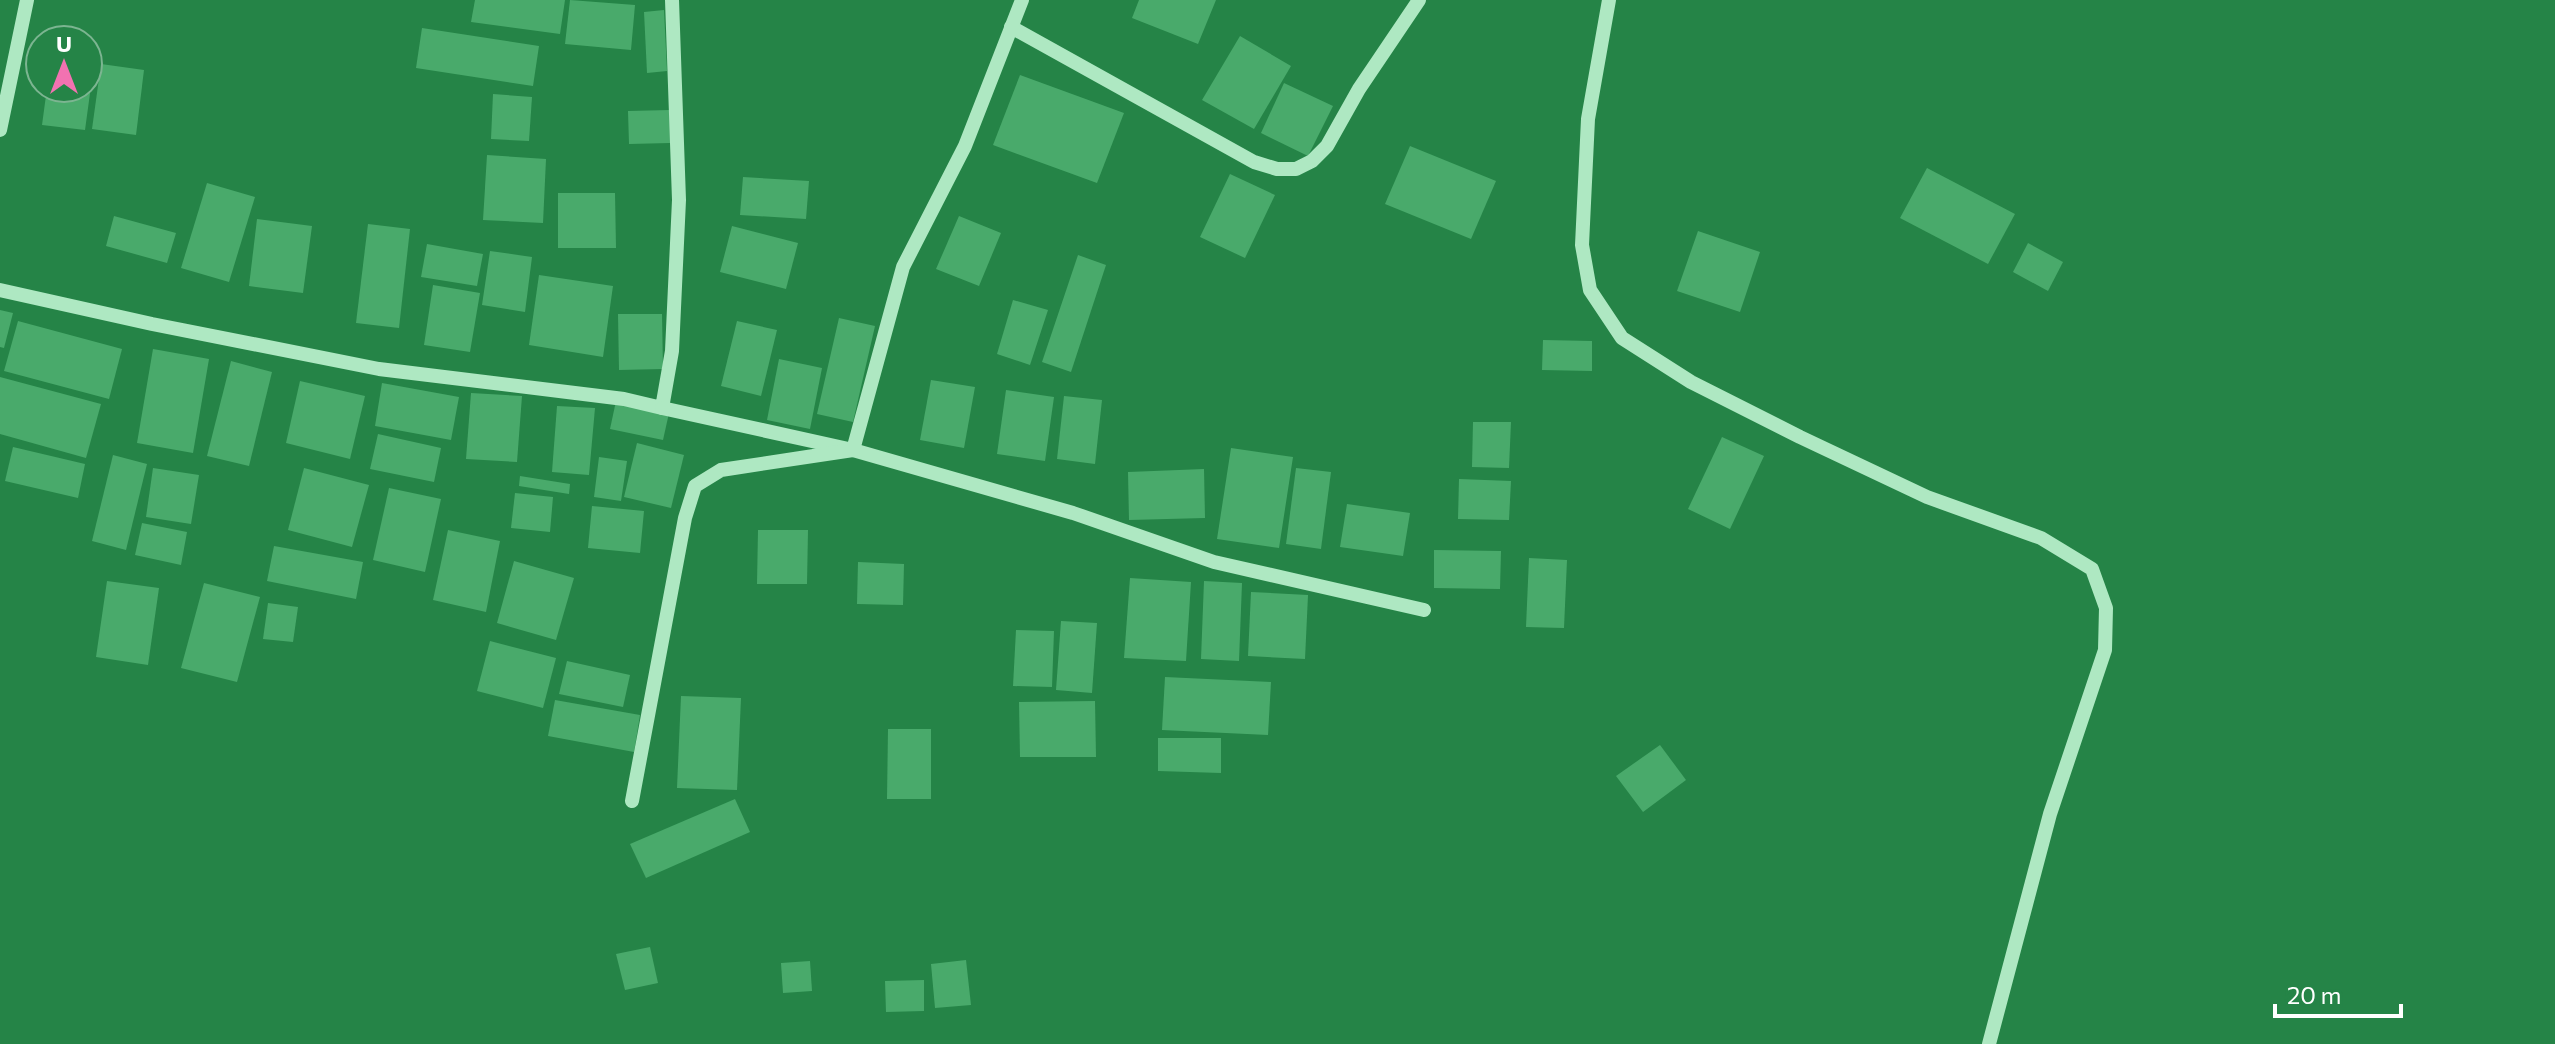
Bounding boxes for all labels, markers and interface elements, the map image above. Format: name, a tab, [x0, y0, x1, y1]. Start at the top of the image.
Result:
north arrow	[24, 24, 104, 104]
text: U	[56, 30, 72, 57]
scale bar	[2275, 968, 2401, 1018]
text: 20 m	[2287, 980, 2341, 1009]

